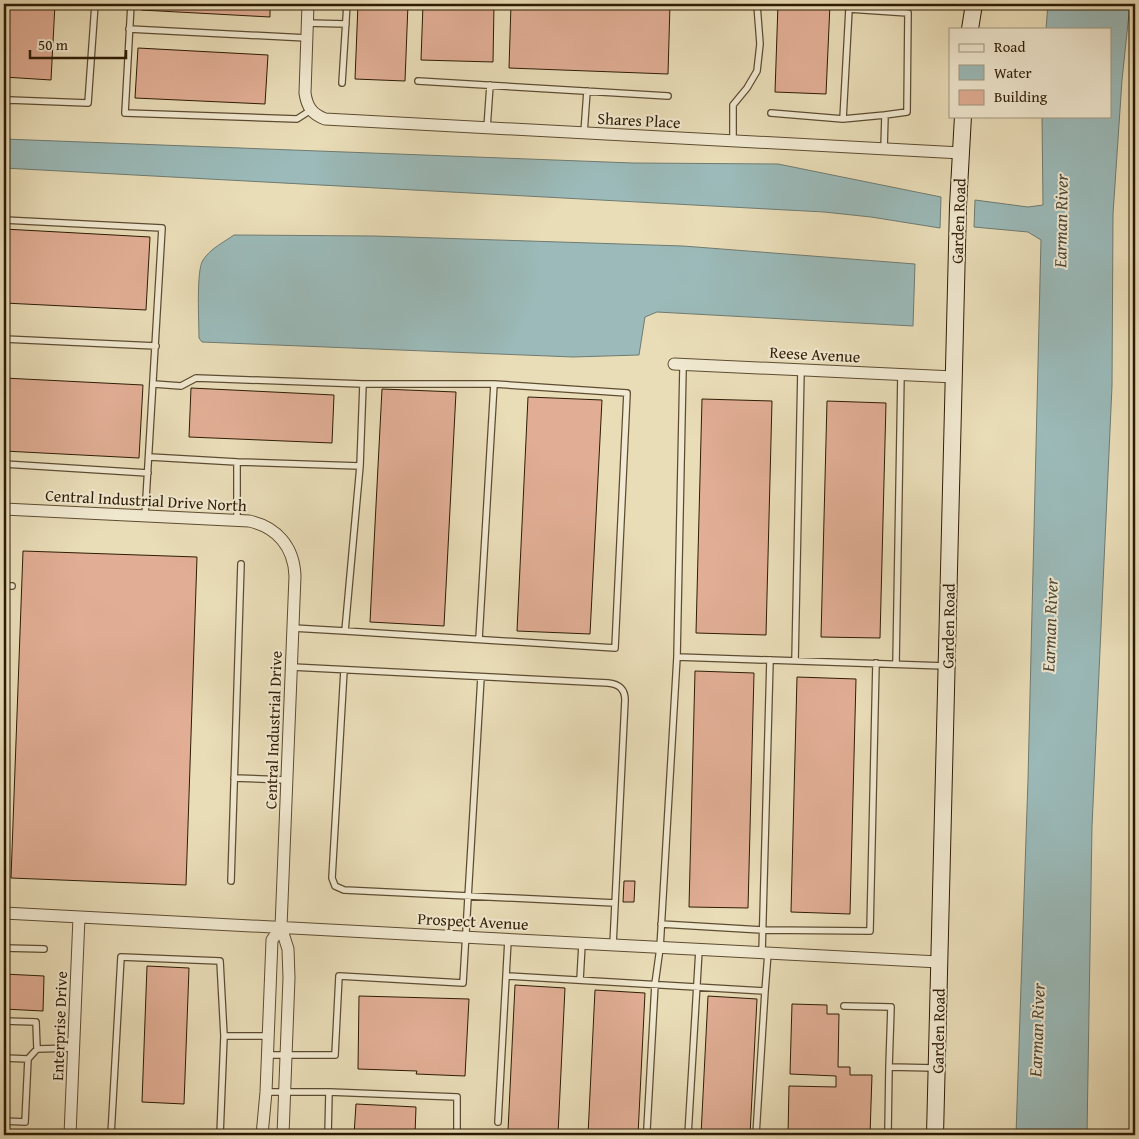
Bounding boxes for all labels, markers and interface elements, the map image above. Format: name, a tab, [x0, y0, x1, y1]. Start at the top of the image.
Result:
scale bar	[30, 28, 126, 60]
legend	[949, 28, 1112, 118]
text: 50 m	[38, 34, 69, 55]
text: Road	[994, 36, 1025, 57]
text: Water	[994, 62, 1032, 83]
text: Building	[994, 86, 1048, 107]
street label: Shares Place	[597, 106, 681, 134]
water label: Earman River	[1046, 172, 1075, 269]
street label: Garden Road	[945, 177, 971, 264]
street label: Reese Avenue	[769, 340, 861, 368]
street label: Central Industrial Drive North	[45, 483, 247, 517]
water label: Earman River	[1034, 576, 1065, 673]
street label: Garden Road	[935, 583, 961, 669]
street label: Central Industrial Drive	[258, 650, 288, 810]
street label: Prospect Avenue	[417, 906, 529, 936]
street label: Enterprise Drive	[45, 971, 73, 1081]
water label: Earman River	[1021, 981, 1052, 1078]
street label: Garden Road	[925, 988, 951, 1074]

